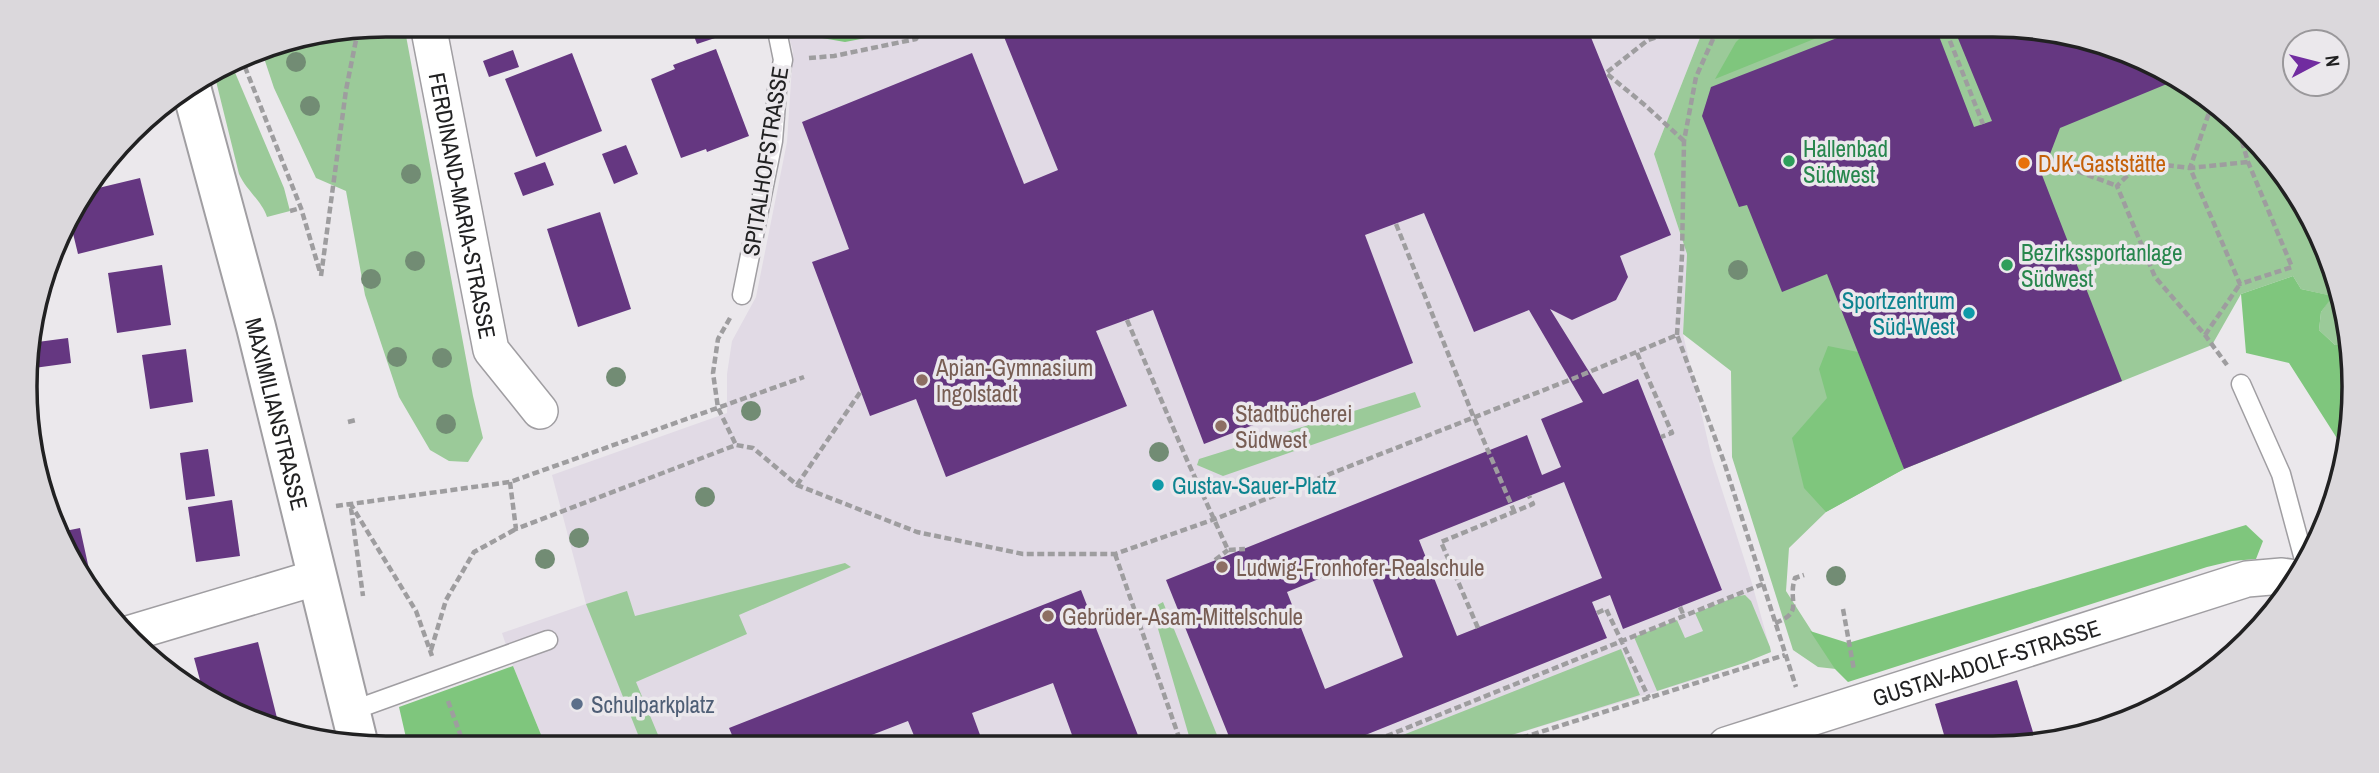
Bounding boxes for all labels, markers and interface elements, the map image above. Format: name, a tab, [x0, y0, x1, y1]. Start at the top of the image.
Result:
north arrow	[2281, 28, 2351, 98]
text: N	[2319, 54, 2346, 68]
street label: SPITALHOFSTRASSE	[735, 64, 795, 258]
street label: FERDINAND-MARIA-STRASSE	[422, 70, 504, 341]
place label: Hallenbad Südwest	[1803, 133, 1888, 190]
place label: DJK-Gaststätte	[2038, 148, 2166, 179]
marker: Hallenbad Südwest	[1781, 153, 1797, 169]
marker: DJK-Gaststätte	[2016, 155, 2032, 171]
place label: Bezirkssportanlage Südwest	[2021, 237, 2182, 294]
marker: Bezirkssportanlage Südwest	[1999, 257, 2015, 273]
place label: Sportzentrum Süd-West	[1842, 285, 1955, 342]
marker: Sportzentrum Süd-West	[1961, 305, 1977, 321]
street label: MAXIMILIANSTRASSE	[239, 314, 316, 513]
place label: Apian-Gymnasium Ingolstadt	[935, 352, 1093, 409]
marker: Apian-Gymnasium Ingolstadt	[914, 372, 930, 388]
place label: Stadtbücherei Südwest	[1235, 398, 1352, 455]
marker: Stadtbücherei Südwest	[1213, 418, 1229, 434]
place label: Gustav-Sauer-Platz	[1172, 470, 1337, 501]
marker: Gustav-Sauer-Platz	[1150, 477, 1166, 493]
place label: Ludwig-Fronhofer-Realschule	[1236, 552, 1484, 583]
marker: Ludwig-Fronhofer-Realschule	[1214, 559, 1230, 575]
place label: Gebrüder-Asam-Mittelschule	[1062, 601, 1303, 632]
marker: Gebrüder-Asam-Mittelschule	[1040, 608, 1056, 624]
street label: GUSTAV-ADOLF-STRASSE	[1868, 611, 2104, 713]
place label: Schulparkplatz	[591, 689, 715, 720]
marker: Schulparkplatz	[569, 696, 585, 712]

